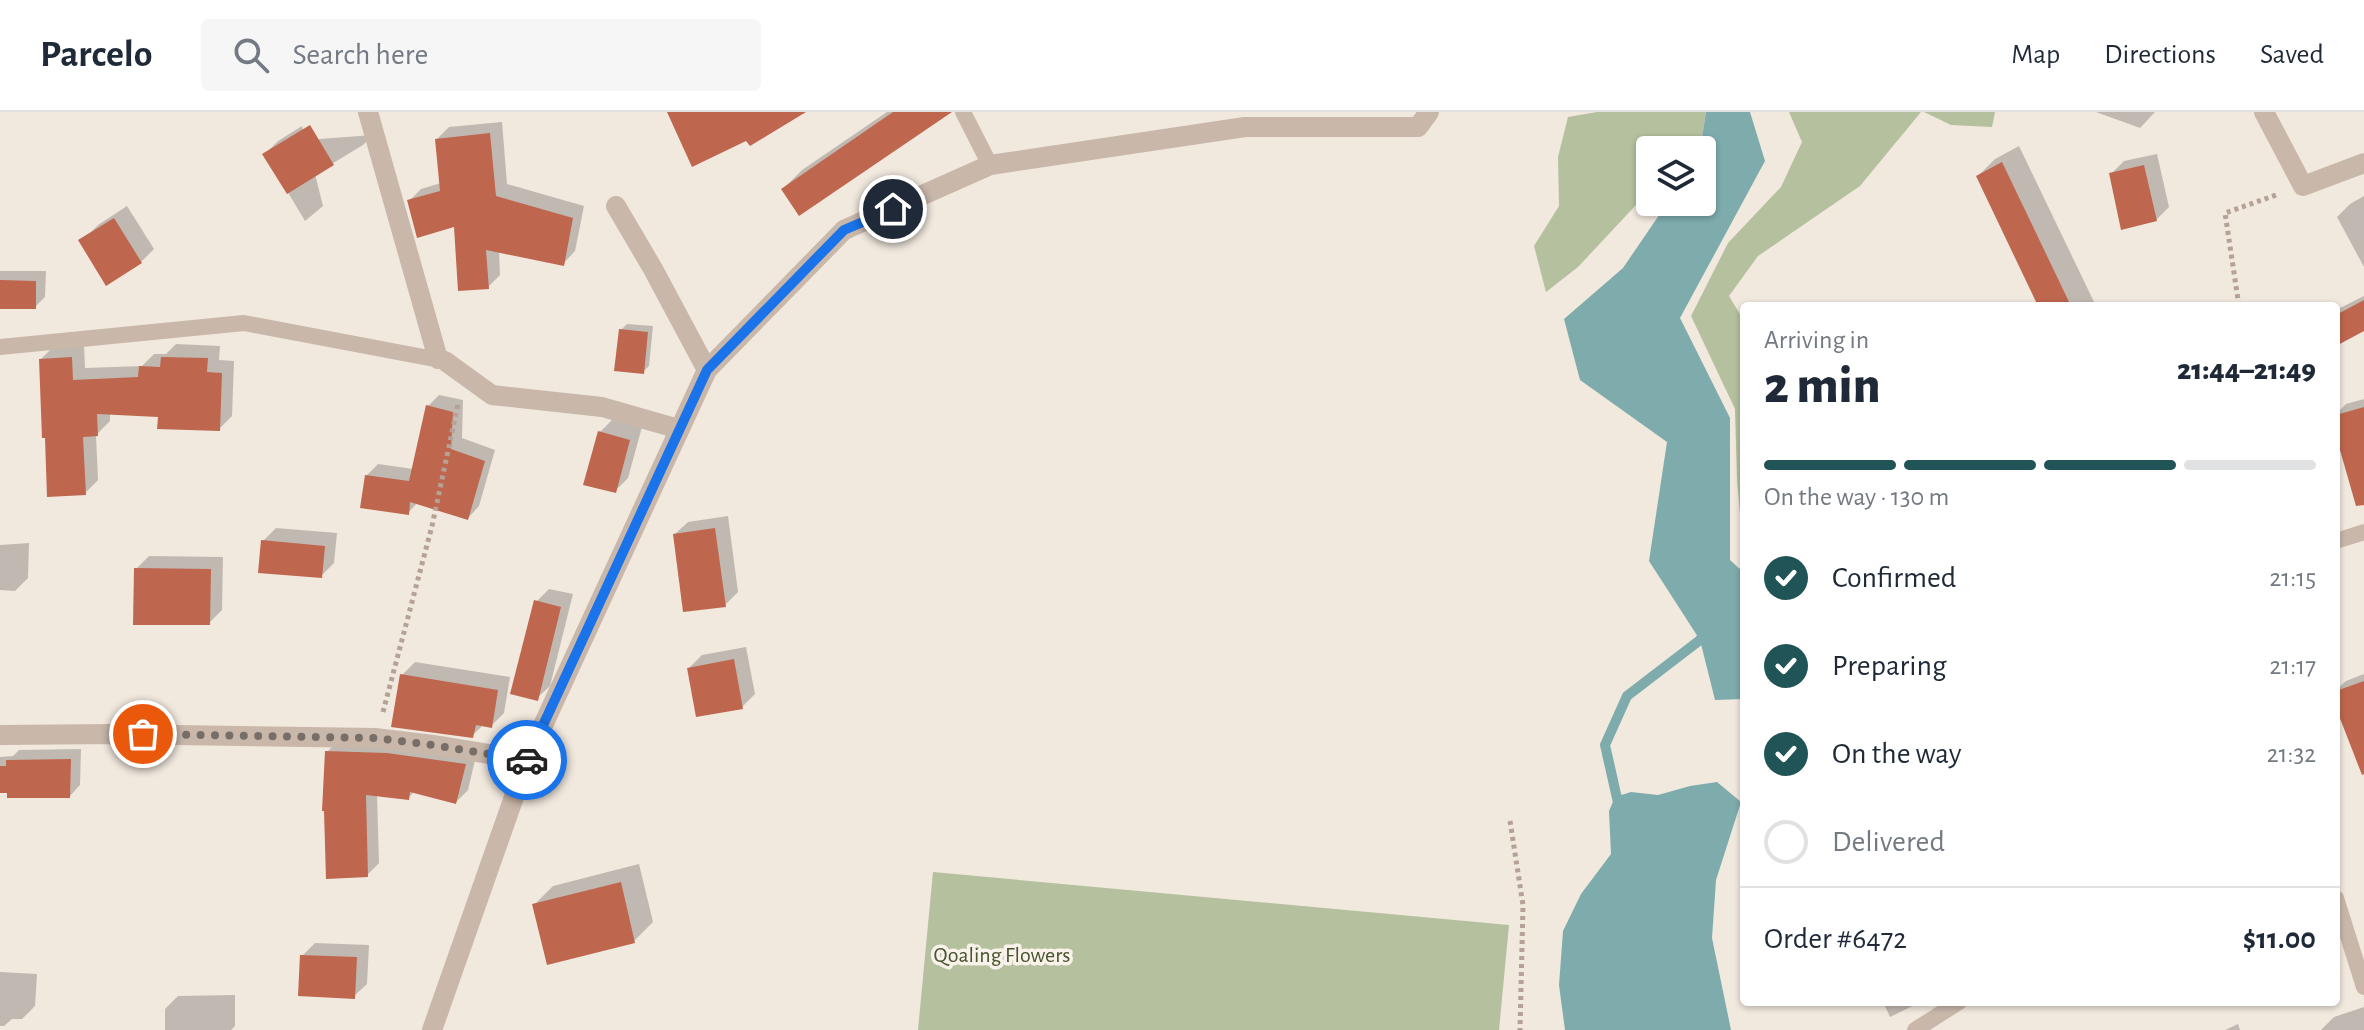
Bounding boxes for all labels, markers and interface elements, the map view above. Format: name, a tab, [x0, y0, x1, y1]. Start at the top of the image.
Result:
search box	[201, 19, 761, 91]
icon: search	[229, 33, 273, 77]
text: Parcelo	[40, 36, 153, 74]
text: Search here	[293, 40, 428, 70]
text: Map	[2011, 41, 2060, 69]
text: Directions	[2104, 41, 2216, 69]
text: Saved	[2260, 41, 2324, 69]
map controls	[1636, 136, 1716, 216]
button: layers	[1636, 136, 1716, 216]
pin	[859, 175, 927, 243]
icon: home	[871, 187, 915, 231]
text: Arriving in	[1764, 327, 1869, 353]
text: 21:44–21:49	[2177, 355, 2316, 385]
text: 2 min	[1764, 360, 1880, 412]
text: On the way · 130 m	[1764, 484, 1949, 510]
icon: check	[1764, 556, 1808, 600]
text: Confirmed	[1832, 563, 1956, 593]
text: 21:15	[2269, 565, 2316, 591]
icon: check	[1764, 644, 1808, 688]
text: Preparing	[1832, 651, 1947, 681]
text: 21:17	[2269, 653, 2316, 679]
pin	[109, 700, 177, 768]
icon: bag	[121, 712, 165, 756]
courier	[487, 720, 567, 800]
icon: check	[1764, 732, 1808, 776]
icon: car	[505, 738, 549, 782]
text: On the way	[1832, 739, 1961, 769]
text: 21:32	[2267, 741, 2316, 767]
text: Delivered	[1832, 827, 1945, 857]
text: Order #6472	[1764, 924, 1907, 954]
text: $11.00	[2243, 924, 2316, 954]
park label: Qoaling Flowers	[934, 944, 1070, 966]

